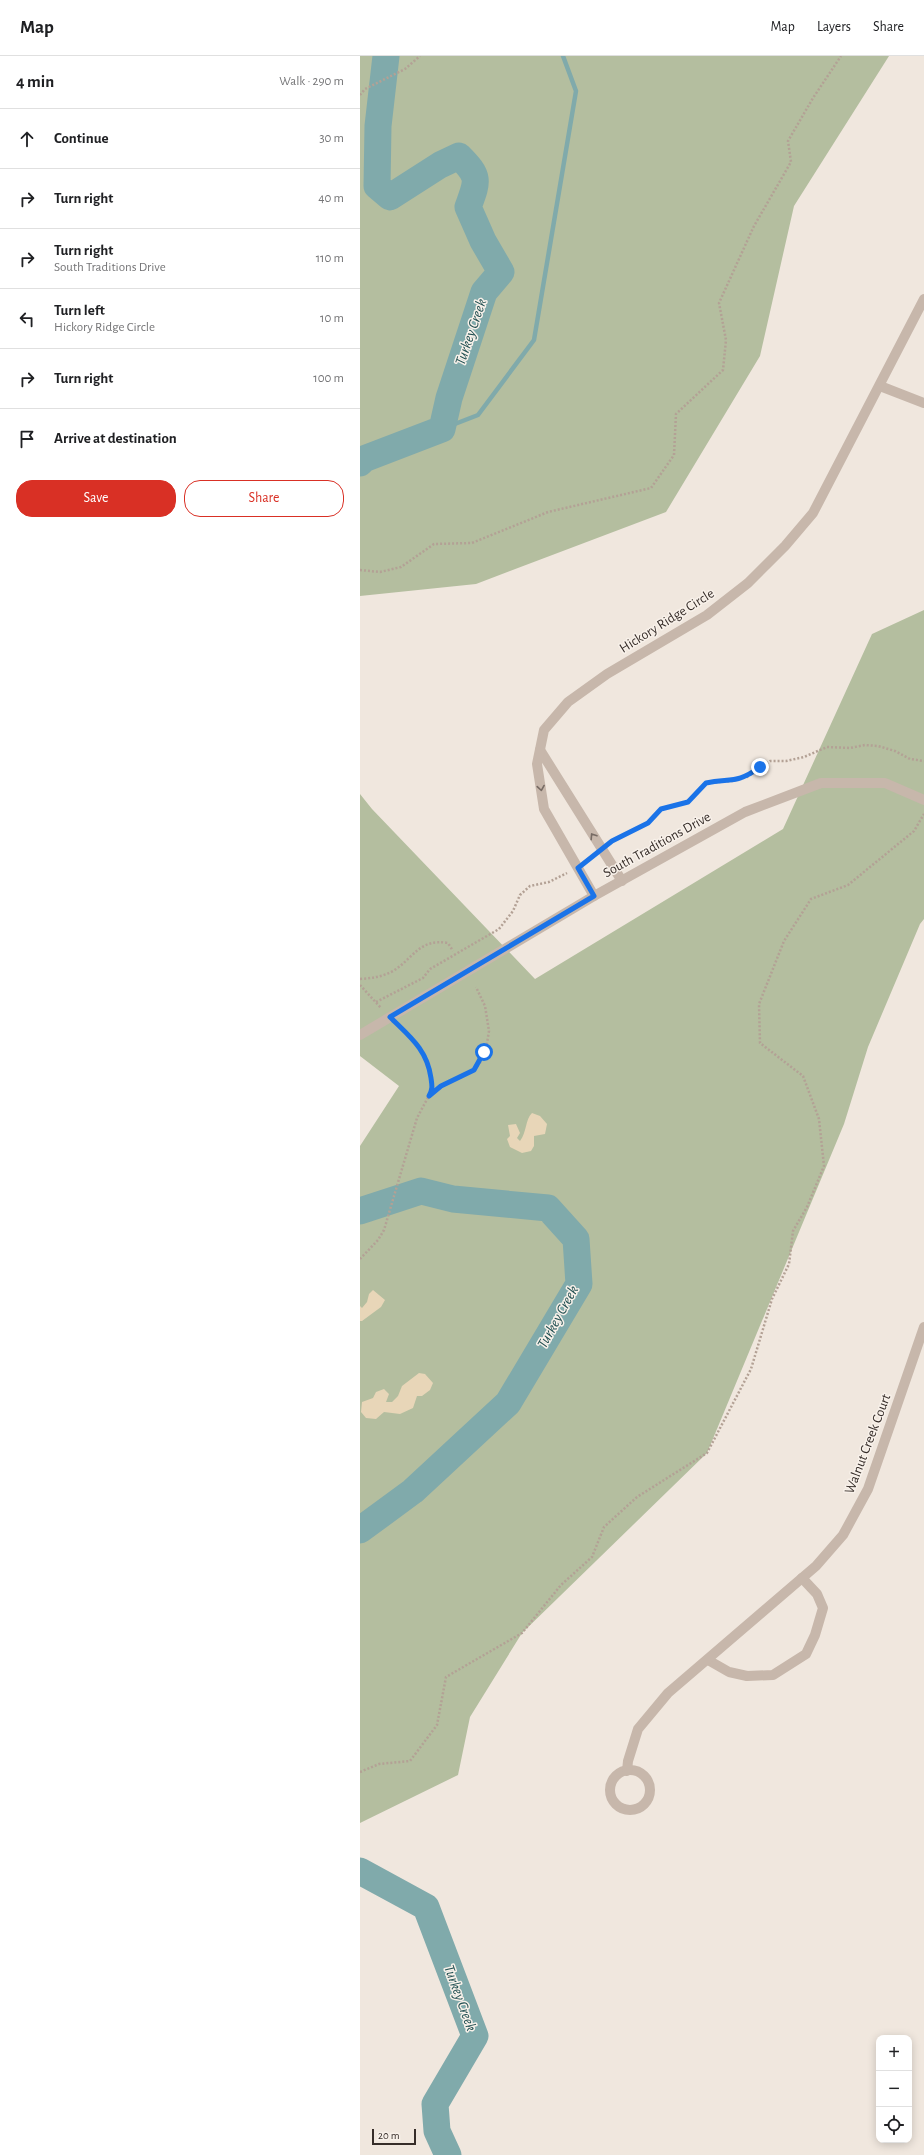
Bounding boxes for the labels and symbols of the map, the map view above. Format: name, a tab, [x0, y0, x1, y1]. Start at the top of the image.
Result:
water label: Turkey Creek	[453, 297, 489, 367]
street label: Hickory Ridge Circle	[617, 586, 717, 656]
route end	[751, 758, 769, 776]
one-way arrow	[536, 785, 545, 792]
street label: South Traditions Drive	[601, 810, 713, 880]
one-way arrow	[590, 833, 598, 840]
route start	[475, 1043, 493, 1061]
water label: Turkey Creek	[535, 1283, 581, 1351]
street label: Walnut Creek Court	[843, 1392, 894, 1496]
water label: Turkey Creek	[441, 1963, 479, 2033]
scale bar	[372, 2127, 416, 2146]

